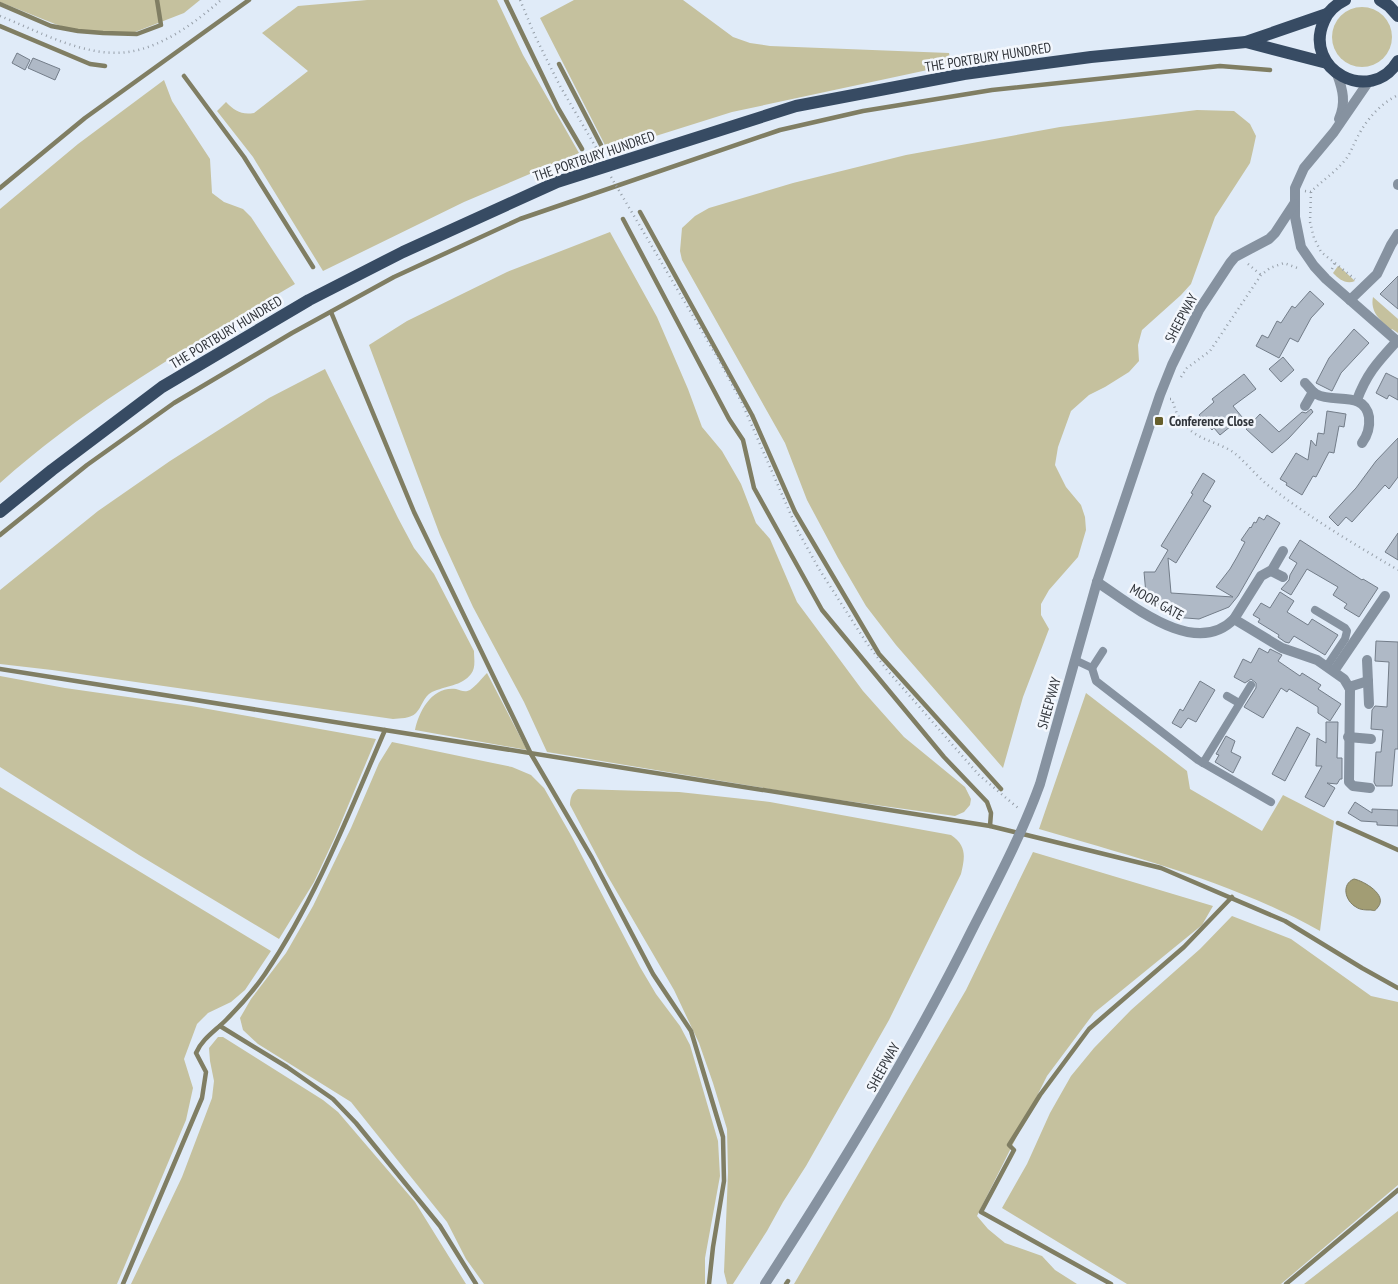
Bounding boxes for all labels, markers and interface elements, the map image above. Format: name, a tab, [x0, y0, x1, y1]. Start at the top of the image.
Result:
street label: THE PORTBURY HUNDRED	[924, 38, 1052, 76]
street label: THE PORTBURY HUNDRED	[531, 127, 657, 185]
street label: SHEEPWAY	[1161, 290, 1202, 346]
street label: THE PORTBURY HUNDRED	[167, 291, 285, 373]
place label: Conference Close	[1169, 412, 1254, 430]
marker: Conference Close	[1153, 415, 1165, 427]
street label: MOOR GATE	[1127, 580, 1187, 624]
street label: SHEEPWAY	[1033, 674, 1065, 731]
street label: SHEEPWAY	[862, 1039, 904, 1095]

